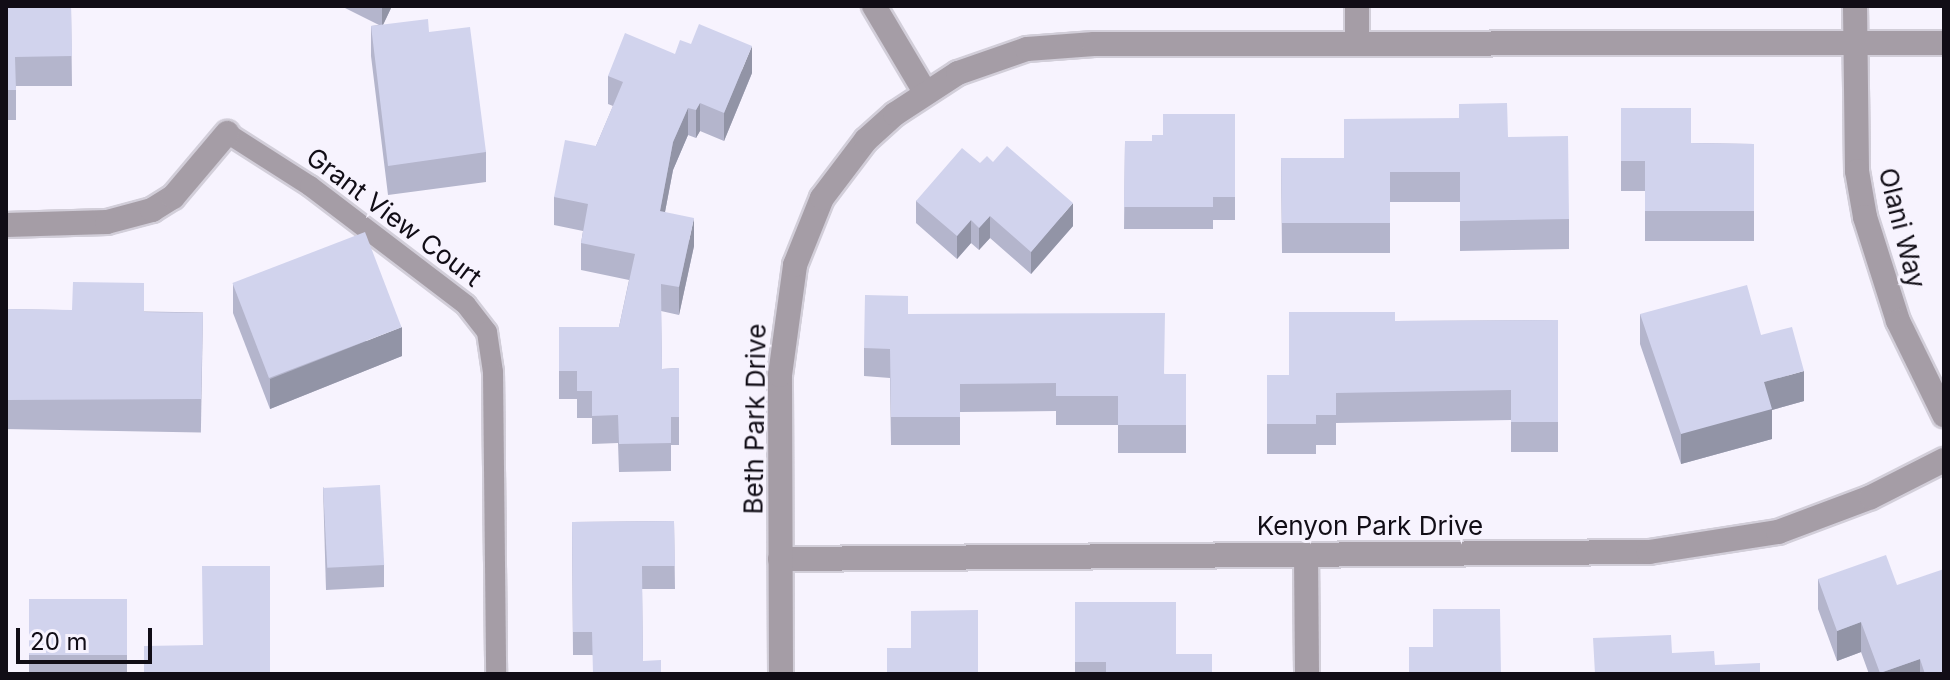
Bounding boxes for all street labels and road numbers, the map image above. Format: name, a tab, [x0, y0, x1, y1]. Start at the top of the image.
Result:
street label: Grant View Court	[300, 141, 488, 293]
street label: Olani Way	[1872, 165, 1932, 291]
street label: Beth Park Drive	[738, 323, 772, 515]
street label: Kenyon Park Drive	[1257, 510, 1483, 542]

